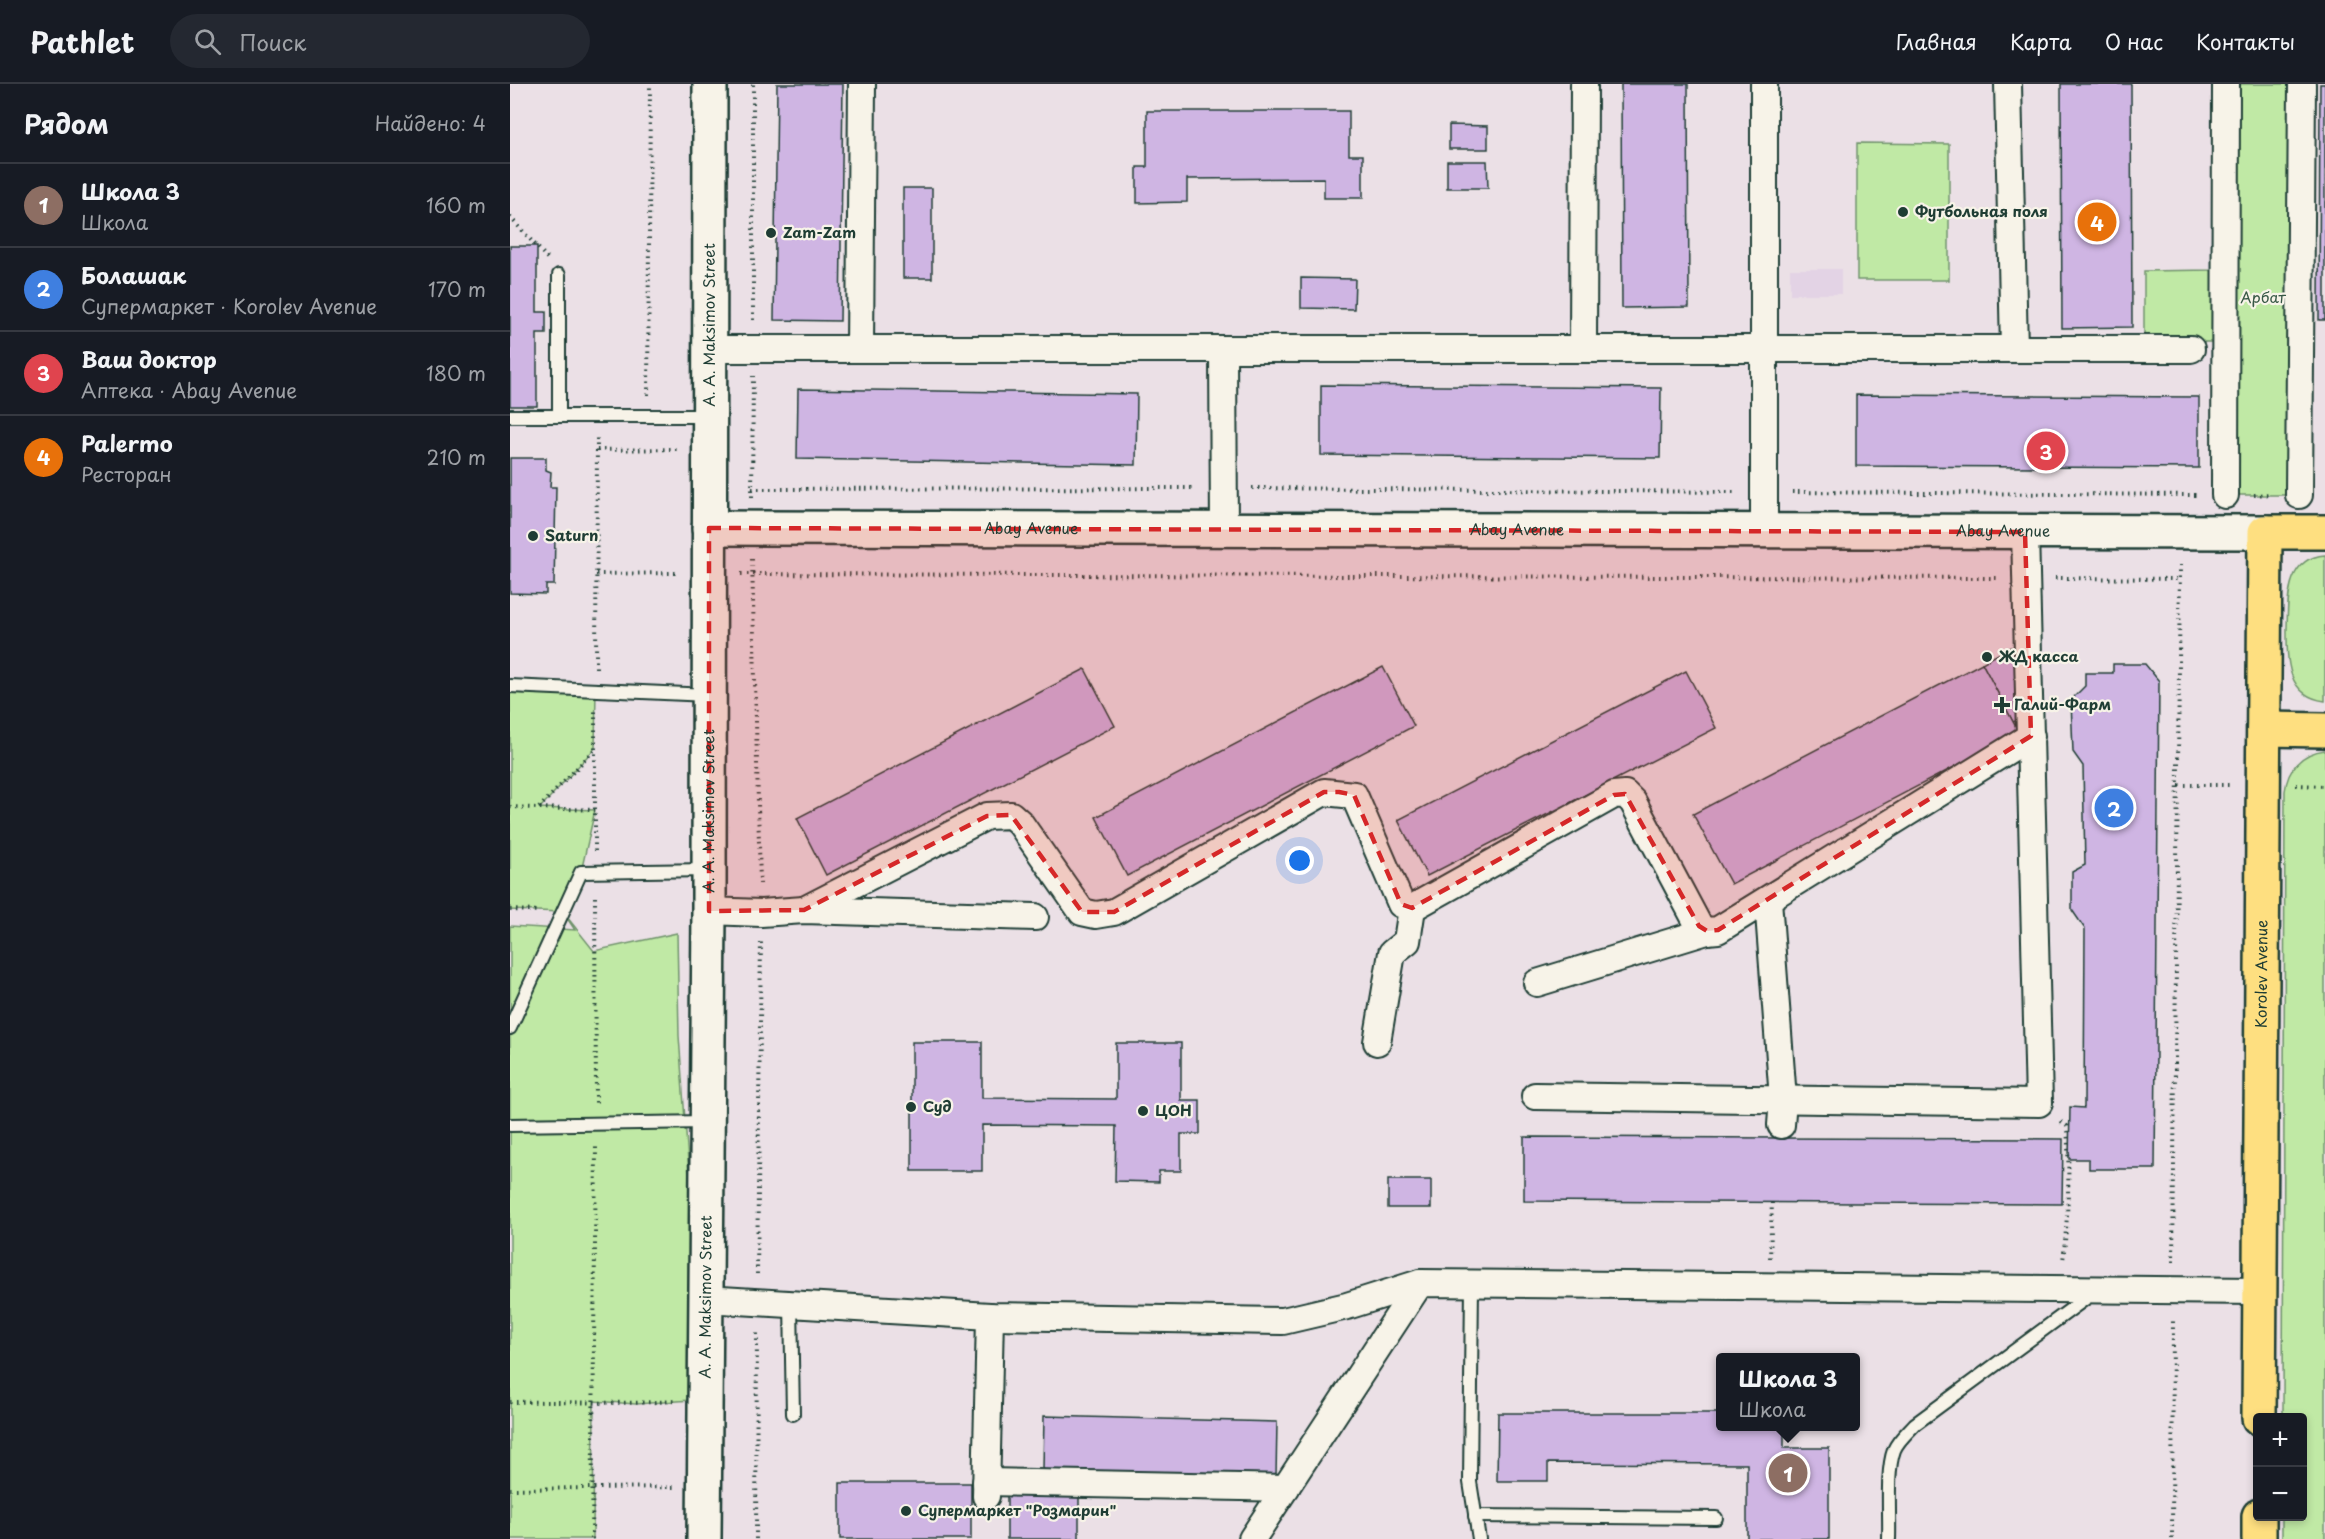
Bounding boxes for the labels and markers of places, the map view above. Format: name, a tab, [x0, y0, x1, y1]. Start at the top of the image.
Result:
place label: Футбольная поля	[1915, 199, 2048, 222]
pin: 4	[2078, 200, 2116, 244]
marker: Футбольная поля	[1896, 205, 1910, 219]
place label: Zam-Zam	[783, 220, 856, 243]
marker: Zam-Zam	[764, 226, 778, 240]
pin: 3	[2026, 428, 2066, 473]
place label: Saturn	[545, 523, 598, 546]
marker: Saturn	[526, 529, 540, 543]
place label: ЖД касса	[1998, 644, 2079, 667]
marker: ЖД касса	[1980, 650, 1994, 664]
place label: Галий-Фарм	[2014, 692, 2111, 715]
marker: Галий-Фарм	[1995, 698, 2009, 712]
pin: 2	[2094, 786, 2134, 830]
place label: Суд	[923, 1094, 952, 1117]
place label: ЦОН	[1155, 1098, 1192, 1121]
marker: Суд	[904, 1100, 918, 1114]
marker: ЦОН	[1136, 1104, 1150, 1118]
pin: 1	[1768, 1450, 1808, 1496]
place label: Супермаркет "Розмарин"	[918, 1498, 1117, 1521]
marker: Супермаркет "Розмарин"	[899, 1504, 913, 1518]

